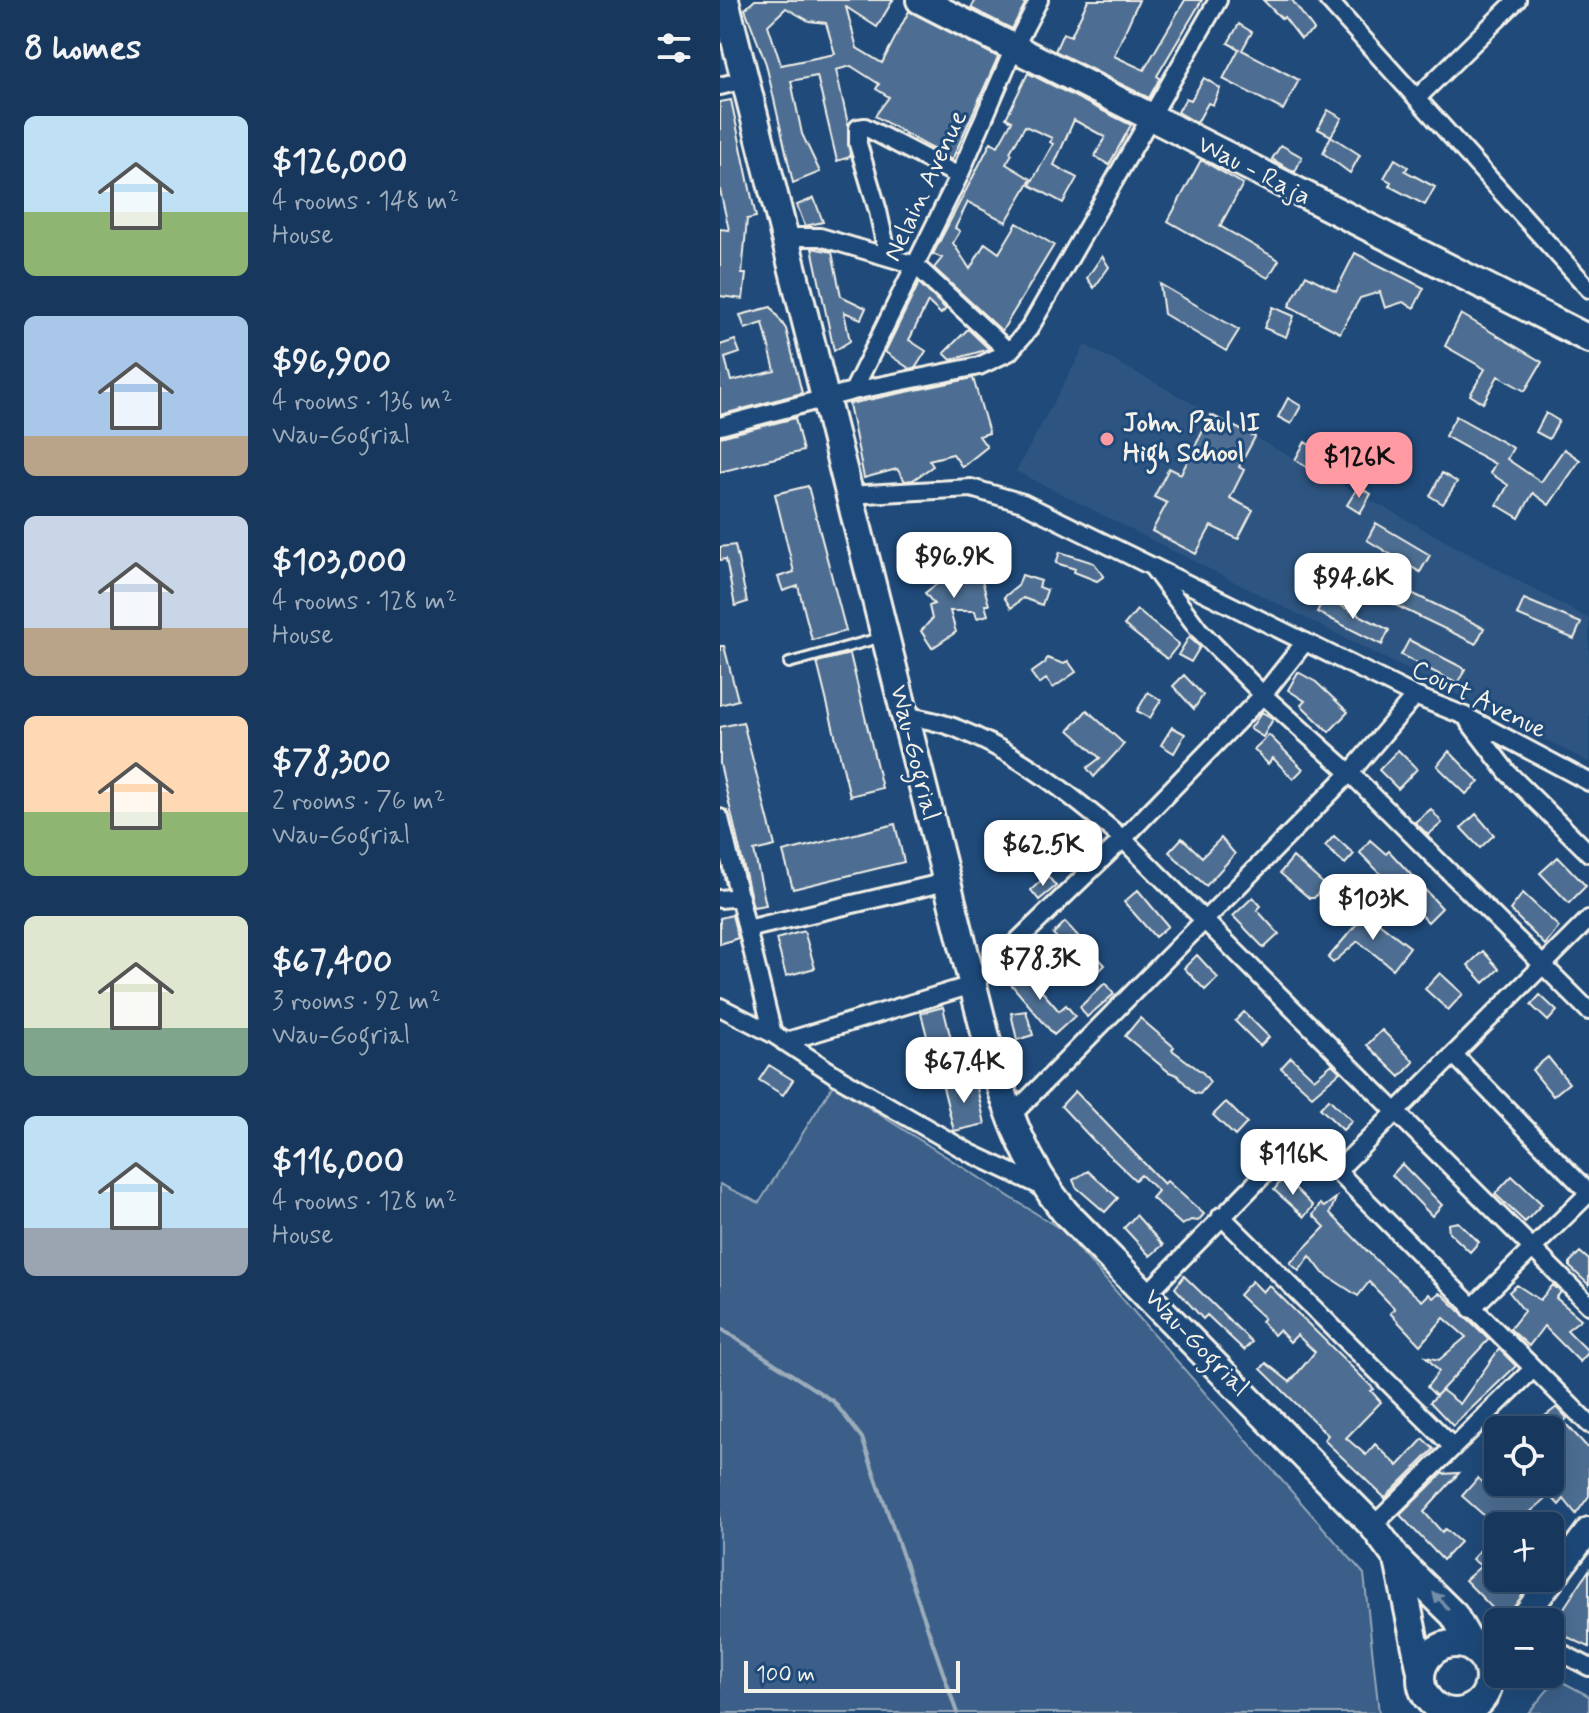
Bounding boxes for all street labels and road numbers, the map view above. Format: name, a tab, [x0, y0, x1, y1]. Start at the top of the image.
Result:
street label: Nelain Avenue	[876, 105, 976, 267]
street label: Wau - Raja	[1191, 128, 1317, 214]
street label: Court Avenue	[1406, 653, 1552, 747]
street label: Wau-Gogrial	[878, 682, 947, 825]
street label: Wau-Gogrial	[1134, 1281, 1256, 1407]

